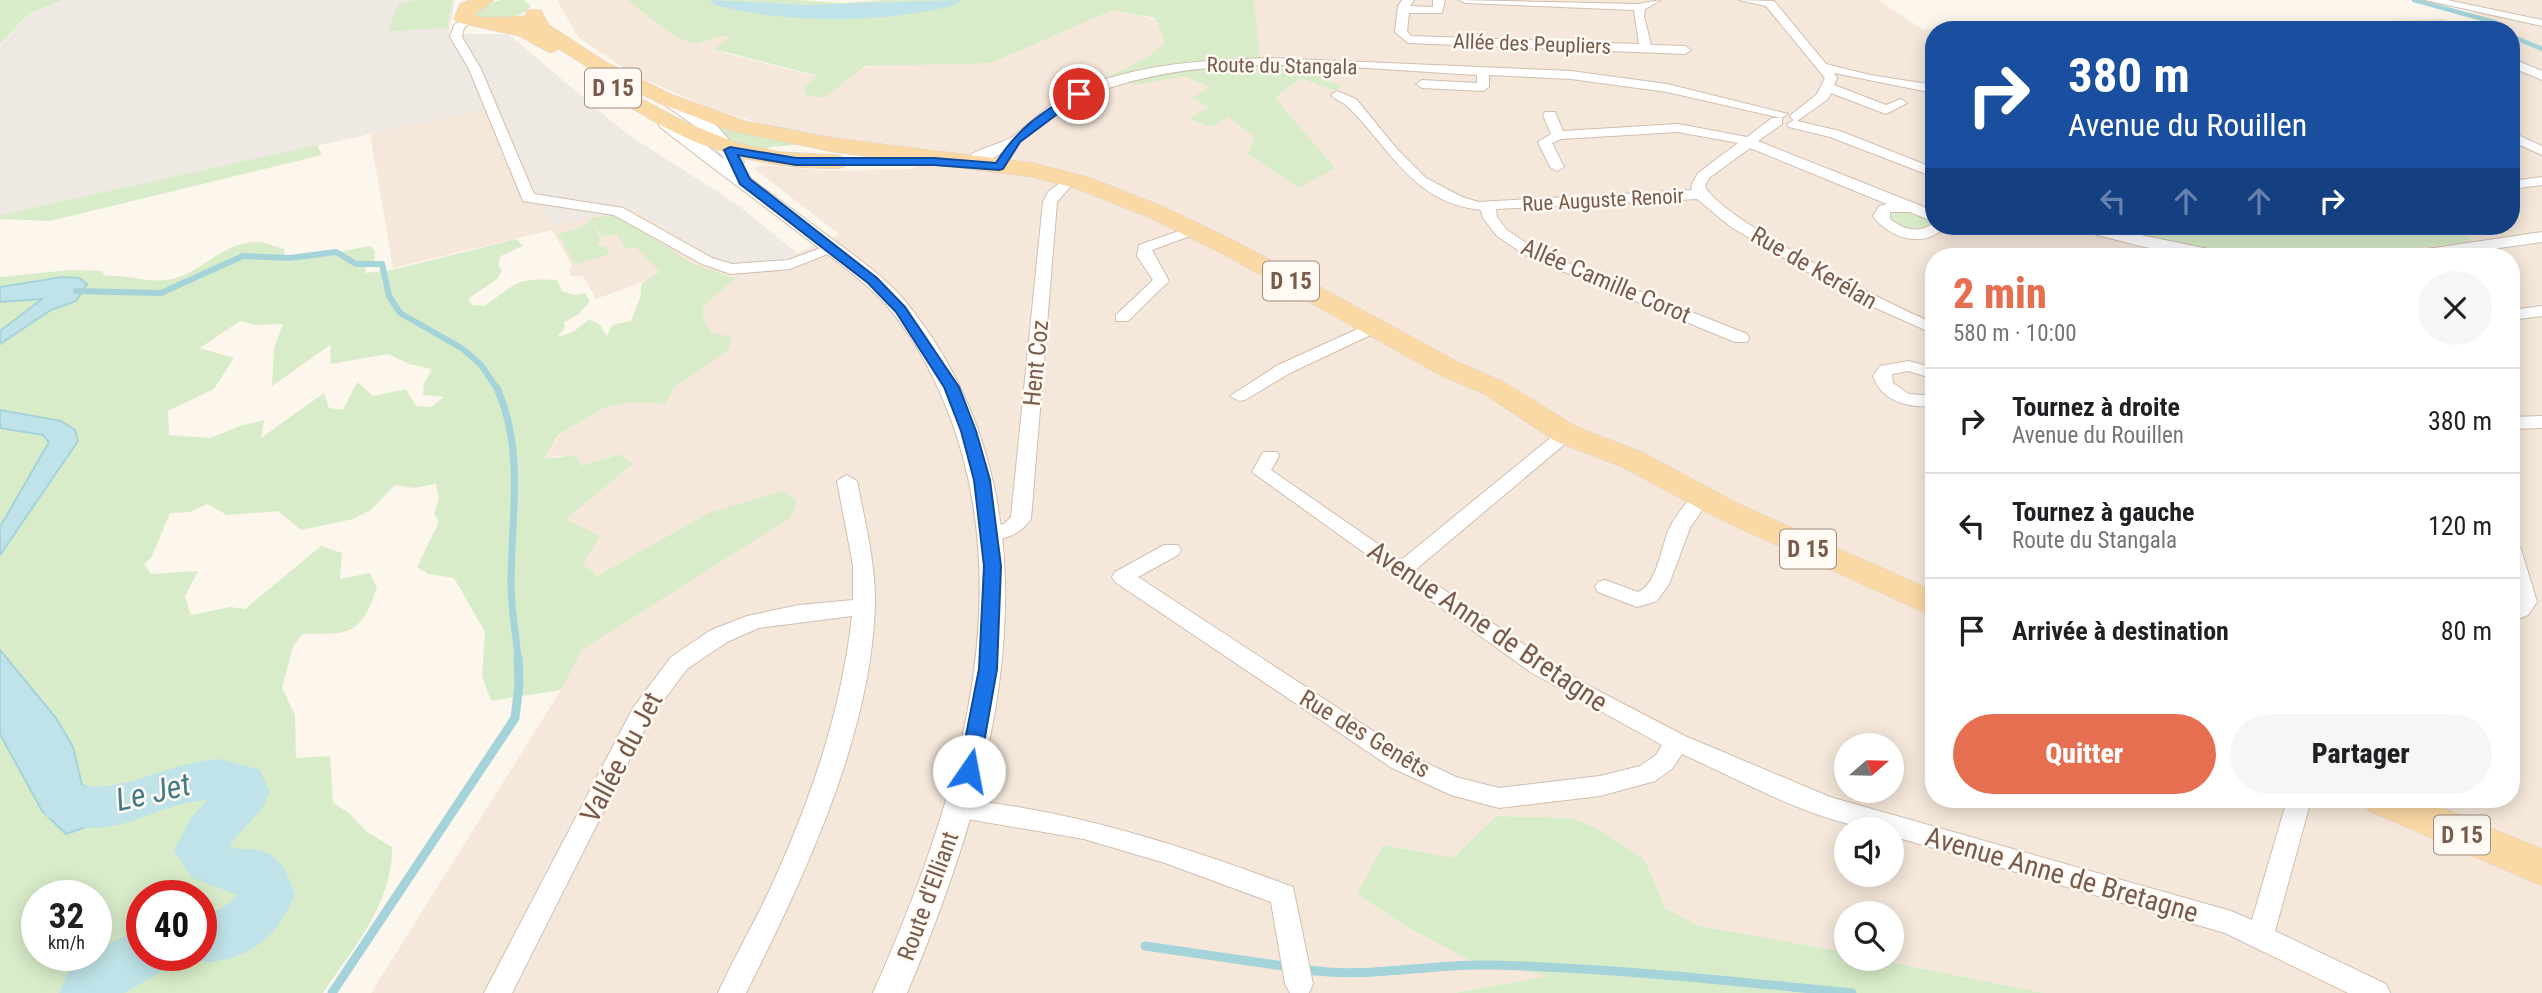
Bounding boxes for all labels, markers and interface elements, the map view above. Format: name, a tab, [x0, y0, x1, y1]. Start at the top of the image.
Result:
street label: Allée des Peupliers	[1453, 29, 1611, 59]
text: 380 m	[2068, 47, 2190, 104]
icon: right	[1953, 49, 2044, 140]
street label: Route du Stangala	[1206, 53, 1358, 79]
pin	[1049, 64, 1109, 124]
road number: D 15	[585, 68, 641, 108]
icon: arrive	[1060, 75, 1098, 113]
text: Avenue du Rouillen	[2068, 106, 2307, 144]
icon: left	[2094, 182, 2132, 220]
icon: ahead	[2167, 182, 2205, 220]
icon: ahead	[2240, 182, 2278, 220]
icon: right	[2313, 182, 2351, 220]
street label: Rue Auguste Renoir	[1521, 184, 1685, 216]
street label: Rue de Kerélan	[1746, 221, 1882, 315]
street label: Allée Camille Corot	[1517, 233, 1695, 329]
road number: D 15	[1263, 262, 1319, 300]
text: 2 min	[1953, 269, 2047, 318]
button: close	[2418, 271, 2492, 345]
street label: Hent Coz	[1018, 319, 1054, 407]
text: 580 m · 10:00	[1953, 320, 2077, 347]
text: Tournez à droite	[2012, 392, 2180, 422]
icon: right	[1953, 402, 1991, 440]
text: 380 m	[2428, 406, 2492, 436]
text: Avenue du Rouillen	[2012, 422, 2184, 449]
text: Tournez à gauche	[2012, 497, 2194, 527]
icon: left	[1953, 507, 1991, 545]
text: 120 m	[2428, 511, 2492, 541]
text: Route du Stangala	[2012, 527, 2177, 554]
road number: D 15	[1780, 530, 1836, 568]
street label: Avenue Anne de Bretagne	[1362, 534, 1614, 719]
icon: arrive	[1953, 612, 1991, 650]
text: Arrivée à destination	[2012, 616, 2229, 646]
text: 80 m	[2441, 616, 2492, 646]
street label: Rue des Genêts	[1295, 684, 1435, 784]
street label: Vallée du Jet	[573, 686, 670, 828]
button: Quitter	[1953, 714, 2216, 794]
button: Partager	[2230, 714, 2492, 794]
north arrow	[1834, 733, 1904, 803]
map controls	[1834, 733, 1904, 971]
position arrow	[932, 734, 1006, 808]
water label: Le Jet	[112, 765, 195, 819]
road number: D 15	[2434, 816, 2490, 855]
button: sound	[1834, 817, 1904, 887]
street label: Avenue Anne de Bretagne	[1922, 820, 2202, 929]
street label: Route d'Elliant	[892, 828, 964, 964]
speed limit sign: 40	[126, 880, 217, 971]
text: 32	[49, 896, 84, 937]
button: search	[1834, 901, 1904, 971]
text: km/h	[48, 932, 85, 953]

